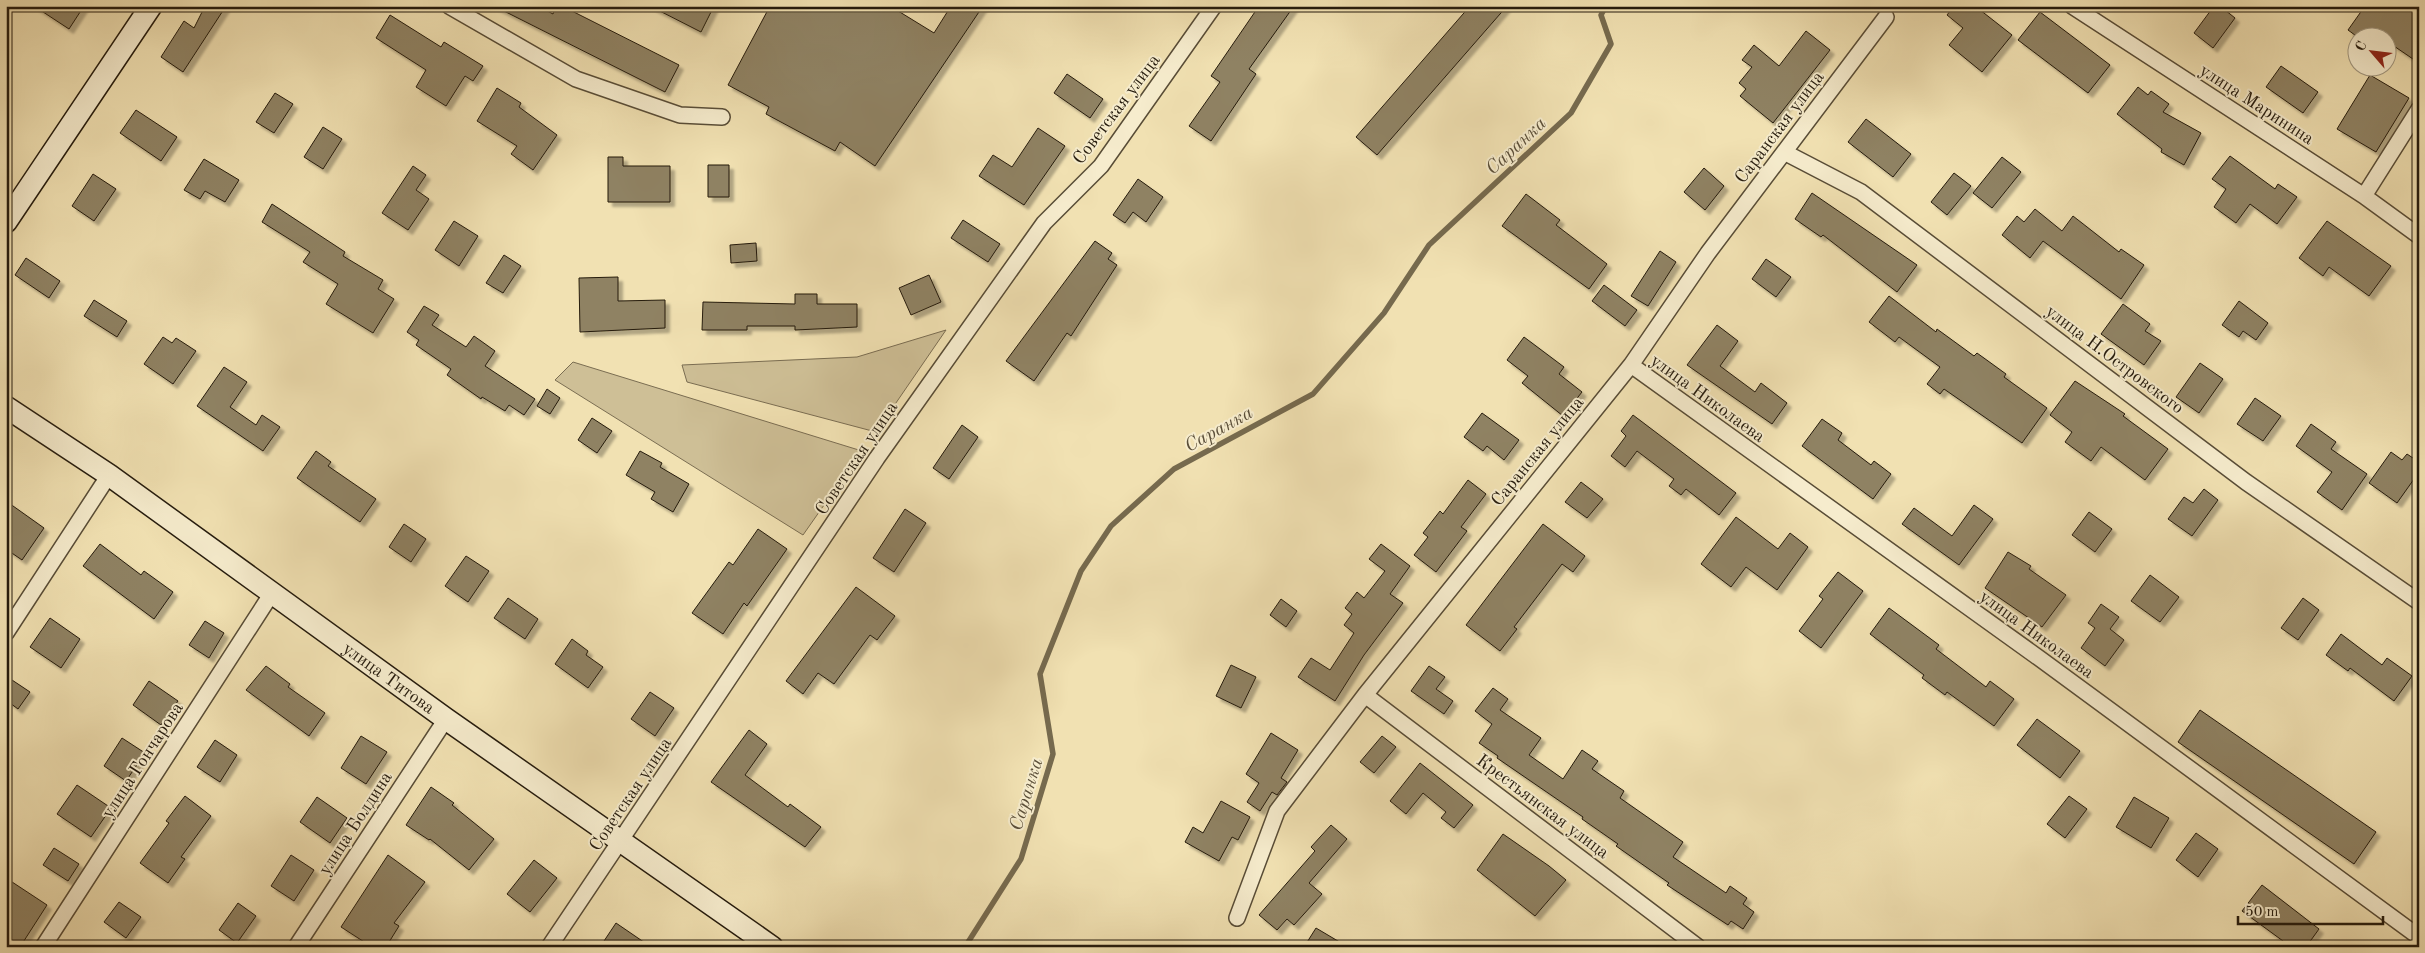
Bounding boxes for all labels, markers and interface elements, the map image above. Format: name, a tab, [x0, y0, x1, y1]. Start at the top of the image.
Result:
north arrow	[2348, 28, 2398, 78]
text: С	[2353, 39, 2370, 54]
street label: Советская улица	[1070, 51, 1164, 168]
street label: улица Маринина	[2196, 61, 2317, 148]
street label: Саранская улица	[1732, 68, 1828, 187]
water label: Саранка	[1483, 114, 1551, 179]
street label: улица Н.Островского	[2042, 302, 2187, 418]
street label: улица Николаева	[1647, 351, 1768, 446]
street label: Саранская улица	[1488, 393, 1587, 510]
street label: Советская улица	[812, 398, 901, 519]
water label: Саранка	[1182, 404, 1257, 457]
street label: улица Николаева	[1976, 587, 2097, 682]
street label: улица Титова	[339, 639, 438, 718]
street label: улица Гончарова	[99, 699, 187, 822]
street label: Советская улица	[586, 734, 675, 855]
street label: Крестьянская улица	[1473, 751, 1612, 862]
water label: Саранка	[1007, 756, 1047, 833]
street label: улица Болдина	[316, 769, 396, 878]
scale bar	[2238, 893, 2382, 925]
text: 50 m	[2245, 905, 2279, 920]

